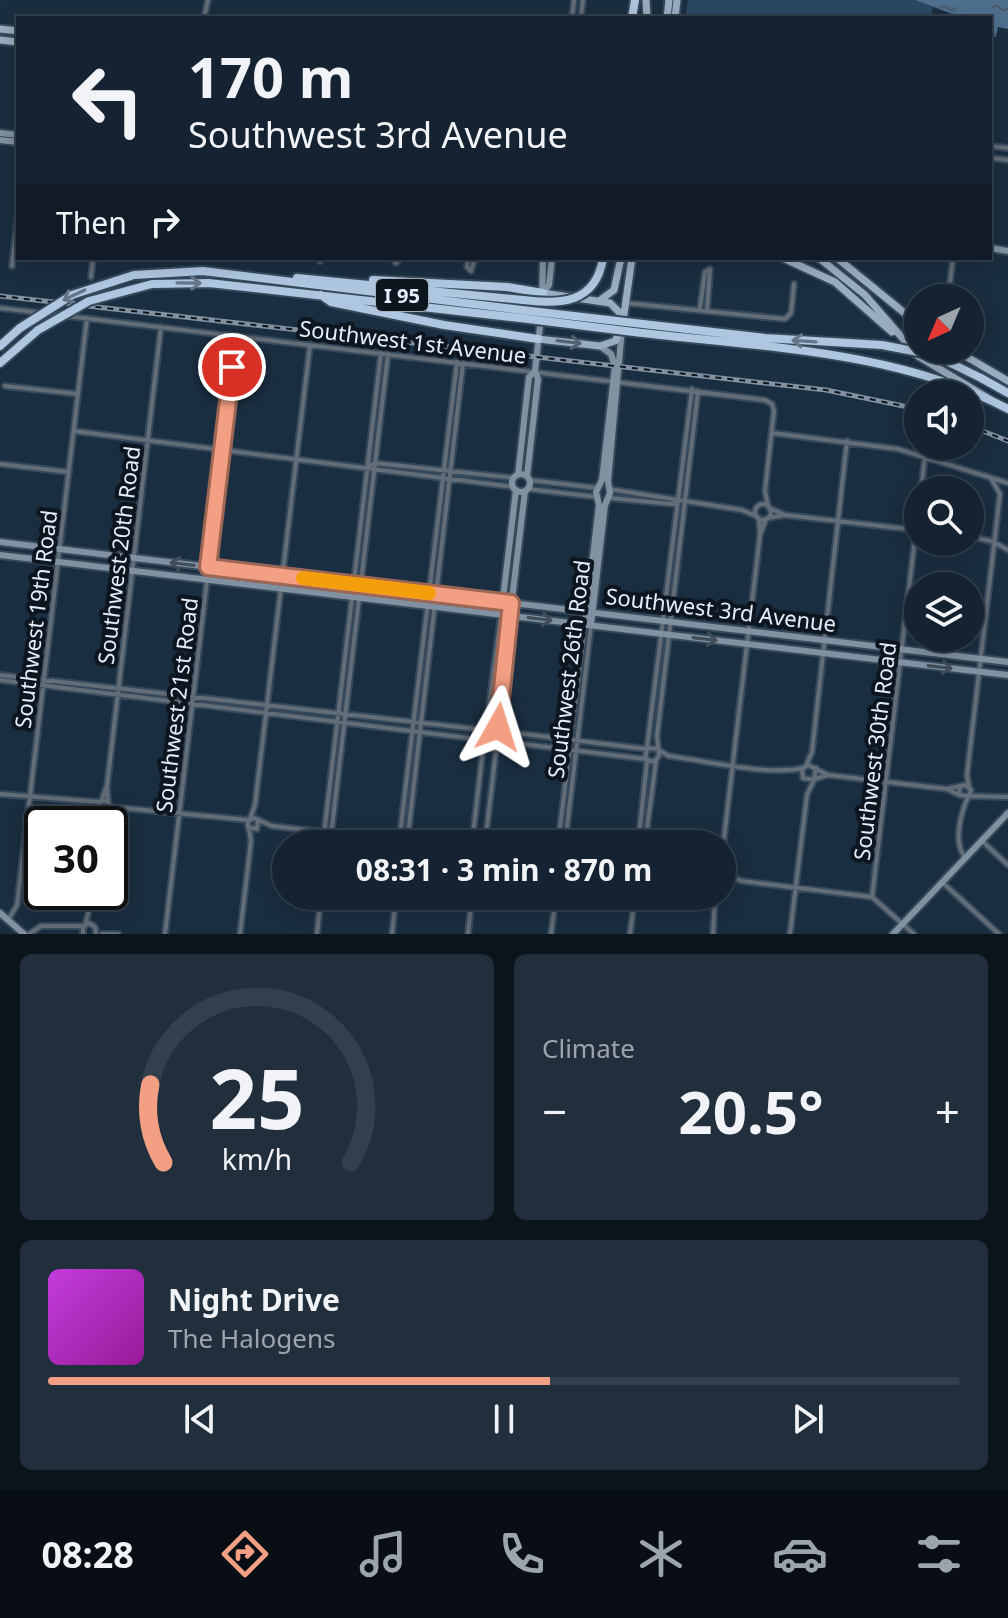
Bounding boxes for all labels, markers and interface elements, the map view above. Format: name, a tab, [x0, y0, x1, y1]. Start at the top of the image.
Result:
text: 170 m	[188, 38, 353, 114]
icon: left	[56, 48, 160, 152]
text: Southwest 3rd Avenue	[188, 110, 568, 159]
icon: right	[143, 200, 187, 244]
text: Then	[56, 202, 127, 243]
one-way arrow	[175, 275, 202, 290]
road number: I 95	[376, 279, 428, 311]
north arrow	[904, 284, 984, 364]
map controls	[904, 284, 984, 652]
one-way arrow	[62, 288, 86, 303]
street label: Southwest 1st Avenue	[298, 312, 528, 370]
pin	[198, 333, 266, 401]
one-way arrow	[791, 333, 818, 348]
one-way arrow	[555, 335, 582, 350]
icon: arrive	[210, 345, 254, 389]
button: sound	[904, 380, 984, 460]
street label: Southwest 20th Road	[90, 444, 146, 666]
button: search	[904, 476, 984, 556]
street label: Southwest 19th Road	[7, 508, 63, 730]
one-way arrow	[169, 556, 196, 571]
street label: Southwest 26th Road	[540, 558, 596, 780]
button: layers	[904, 572, 984, 652]
street label: Southwest 3rd Avenue	[604, 580, 838, 638]
street label: Southwest 21st Road	[148, 596, 204, 814]
one-way arrow	[526, 612, 553, 627]
one-way arrow	[691, 631, 718, 646]
street label: Southwest 30th Road	[846, 640, 902, 862]
one-way arrow	[926, 659, 953, 674]
position arrow	[456, 685, 540, 769]
speed limit sign: 30	[24, 806, 128, 910]
text: 08:31 · 3 min · 870 m	[356, 849, 652, 890]
text: Climate	[542, 1030, 635, 1066]
text: 25	[209, 1040, 305, 1153]
text: 20.5°	[678, 1070, 824, 1152]
text: −	[542, 1081, 567, 1141]
text: +	[935, 1081, 960, 1141]
text: km/h	[222, 1139, 292, 1178]
text: Night Drive	[168, 1279, 340, 1320]
text: The Halogens	[168, 1320, 335, 1356]
icon: previous	[178, 1397, 222, 1441]
icon: pause	[482, 1397, 526, 1441]
icon: next	[786, 1397, 830, 1441]
icon: directions	[217, 1526, 273, 1582]
icon: music	[355, 1526, 411, 1582]
icon: phone	[494, 1526, 550, 1582]
icon: climate	[633, 1526, 689, 1582]
icon: car	[772, 1526, 828, 1582]
icon: filters	[911, 1526, 967, 1582]
text: 08:28	[41, 1530, 134, 1579]

